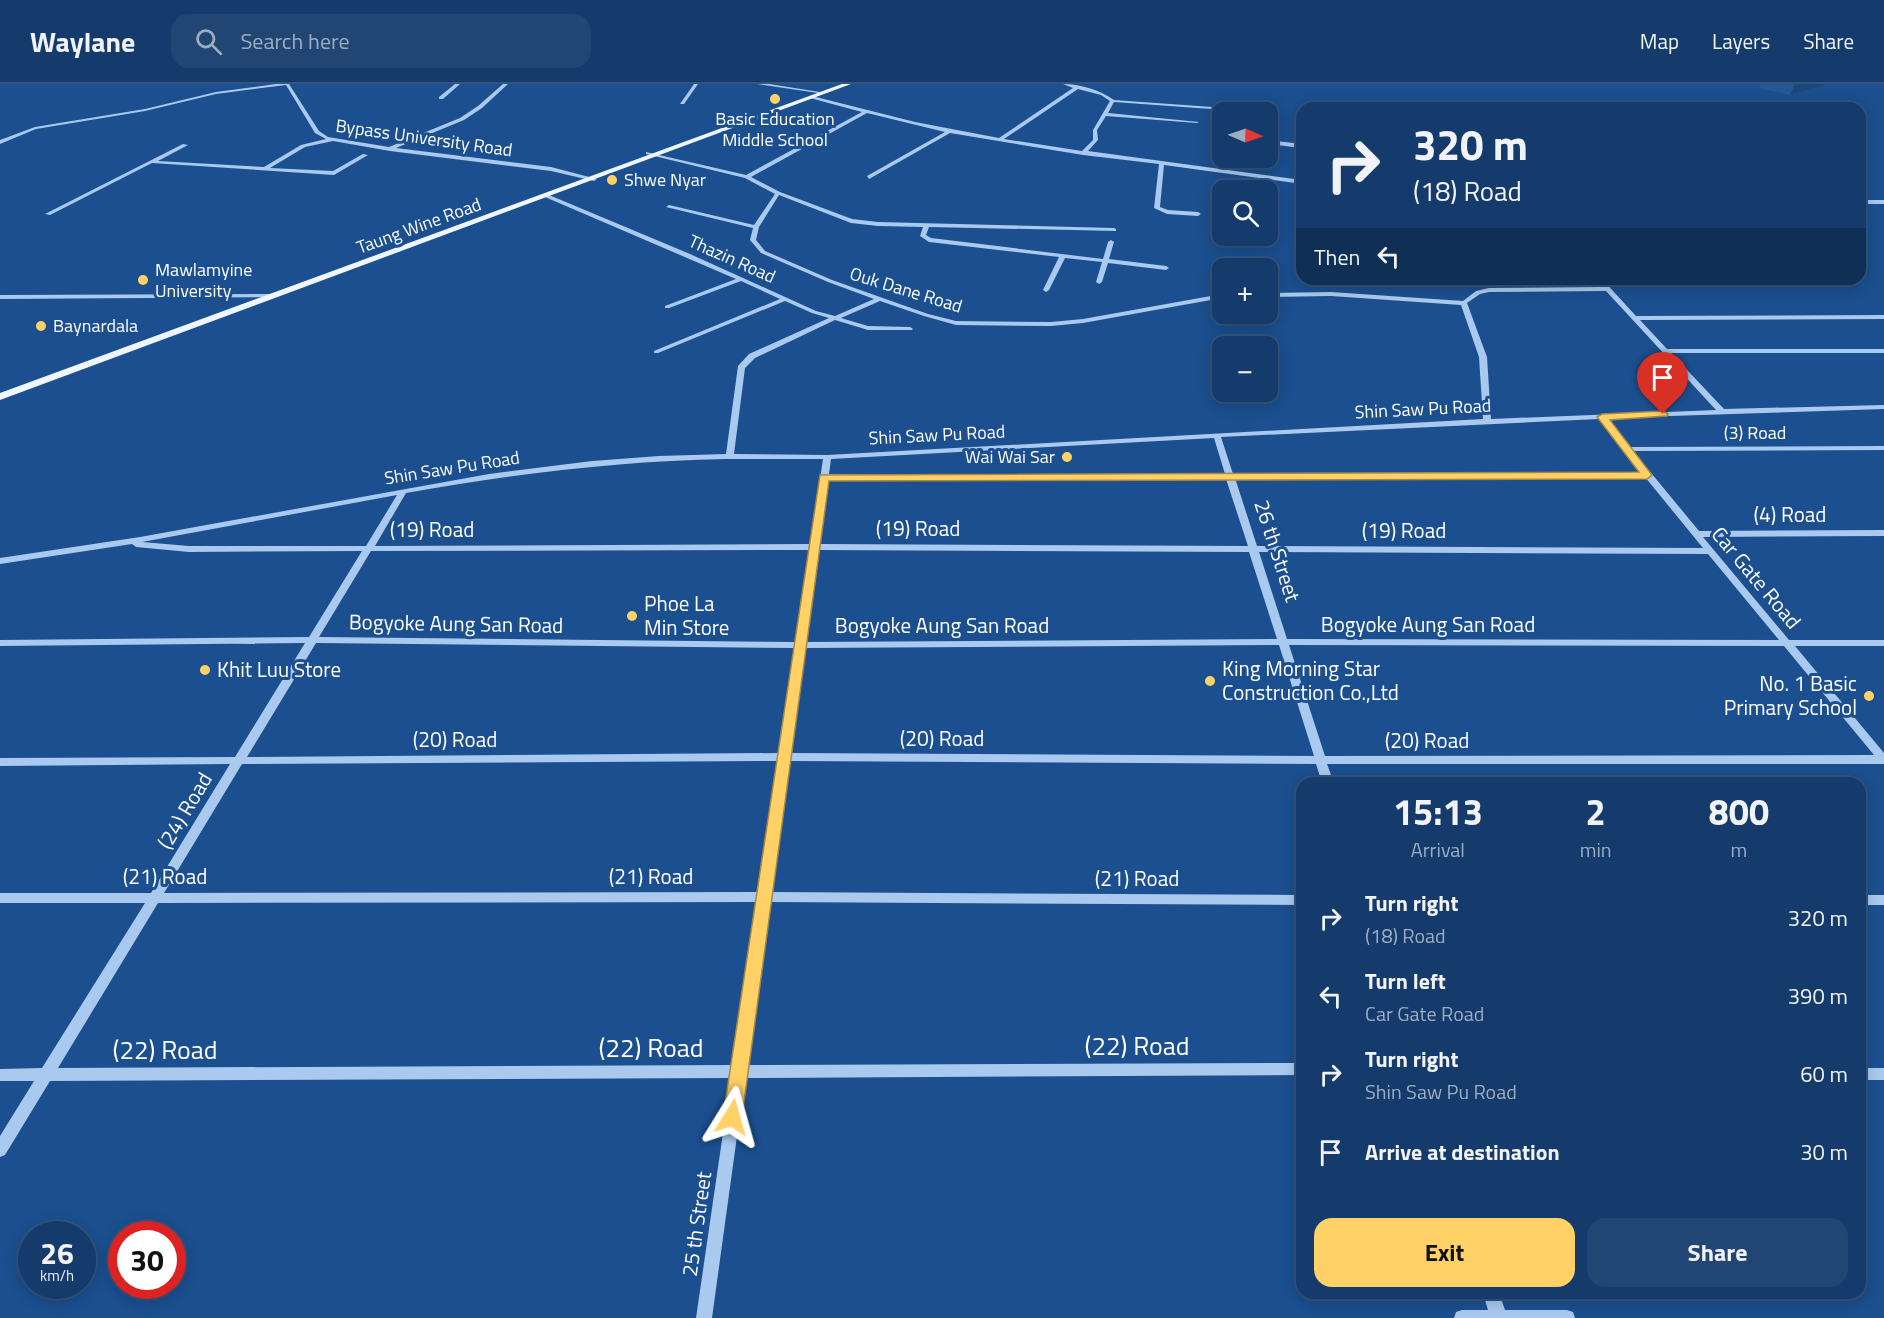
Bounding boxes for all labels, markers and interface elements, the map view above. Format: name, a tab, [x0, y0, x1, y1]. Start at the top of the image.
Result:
search box	[171, 14, 591, 68]
text: Waylane	[30, 20, 135, 63]
text: Search here	[240, 24, 350, 58]
icon: search	[192, 25, 225, 58]
text: Map	[1640, 25, 1679, 57]
text: Layers	[1712, 25, 1770, 57]
text: Share	[1803, 25, 1854, 57]
marker: Basic Education Middle School	[768, 92, 782, 106]
north arrow	[1212, 102, 1278, 168]
map controls	[1212, 102, 1278, 402]
place label: Basic Education Middle School	[715, 105, 835, 153]
street label: Bypass University Road	[334, 112, 514, 163]
text: 320 m	[1413, 112, 1528, 176]
icon: right	[1314, 126, 1392, 204]
place label: Shwe Nyar	[624, 166, 706, 193]
text: (18) Road	[1413, 170, 1522, 211]
marker: Shwe Nyar	[605, 173, 619, 187]
button: search	[1212, 180, 1278, 246]
street label: Taung Wine Road	[353, 190, 485, 261]
street label: Thazin Road	[684, 227, 780, 290]
text: Then	[1314, 240, 1360, 274]
icon: left	[1372, 240, 1405, 273]
place label: Mawlamyine University	[155, 256, 252, 304]
button: +	[1212, 258, 1278, 324]
street label: Ouk Dane Road	[847, 260, 966, 319]
marker: Mawlamyine University	[136, 273, 150, 287]
place label: Baynardala	[53, 312, 138, 339]
marker: Baynardala	[34, 319, 48, 333]
button: −	[1212, 336, 1278, 402]
pin	[1637, 352, 1688, 414]
icon: arrive	[1646, 361, 1679, 394]
street label: Shin Saw Pu Road	[1354, 391, 1492, 426]
street label: Shin Saw Pu Road	[868, 417, 1006, 452]
street label: (3) Road	[1724, 419, 1786, 446]
street label: Shin Saw Pu Road	[382, 443, 521, 492]
place label: Wai Wai Sar	[965, 443, 1055, 470]
marker: Wai Wai Sar	[1060, 450, 1074, 464]
street label: 26 th Street	[1246, 496, 1310, 606]
street label: (4) Road	[1754, 498, 1826, 530]
street label: (19) Road	[876, 512, 960, 544]
street label: (19) Road	[390, 513, 474, 545]
street label: (19) Road	[1362, 514, 1446, 546]
street label: Car Gate Road	[1704, 519, 1809, 636]
place label: Phoe La Min Store	[644, 587, 729, 643]
street label: Bogyoke Aung San Road	[349, 605, 564, 641]
street label: Bogyoke Aung San Road	[1321, 608, 1535, 640]
marker: Phoe La Min Store	[625, 609, 639, 623]
street label: Bogyoke Aung San Road	[835, 609, 1049, 641]
place label: King Morning Star Construction Co.,Ltd	[1222, 652, 1399, 708]
place label: Khit Luu Store	[217, 653, 341, 685]
marker: Khit Luu Store	[198, 663, 212, 677]
place label: No. 1 Basic Primary School	[1724, 667, 1857, 723]
marker: King Morning Star Construction Co.,Ltd	[1203, 674, 1217, 688]
marker: No. 1 Basic Primary School	[1862, 689, 1876, 703]
street label: (20) Road	[900, 722, 984, 754]
street label: (20) Road	[413, 723, 497, 755]
street label: (20) Road	[1385, 724, 1469, 756]
street label: (24) Road	[149, 766, 220, 855]
text: 15:13	[1393, 784, 1483, 839]
text: 2	[1586, 784, 1606, 839]
text: 800	[1709, 784, 1769, 839]
text: Arrival	[1411, 834, 1465, 865]
text: min	[1580, 834, 1612, 865]
text: m	[1730, 834, 1747, 865]
street label: (21) Road	[123, 860, 207, 892]
street label: (21) Road	[609, 860, 693, 892]
street label: (21) Road	[1095, 862, 1179, 894]
text: Turn right	[1365, 886, 1459, 920]
text: 320 m	[1788, 901, 1848, 935]
icon: right	[1314, 902, 1347, 935]
text: (18) Road	[1365, 920, 1446, 951]
text: Turn left	[1365, 964, 1446, 998]
text: 390 m	[1788, 979, 1848, 1013]
icon: left	[1314, 980, 1347, 1013]
text: Car Gate Road	[1365, 998, 1484, 1029]
street label: (22) Road	[1085, 1026, 1189, 1065]
street label: (22) Road	[599, 1028, 703, 1067]
street label: (22) Road	[113, 1030, 217, 1069]
text: Turn right	[1365, 1042, 1459, 1076]
text: 60 m	[1800, 1057, 1848, 1091]
icon: right	[1314, 1058, 1347, 1091]
text: Shin Saw Pu Road	[1365, 1076, 1517, 1107]
position arrow	[700, 1085, 764, 1149]
text: Arrive at destination	[1365, 1135, 1560, 1169]
text: 30 m	[1800, 1135, 1848, 1169]
icon: arrive	[1314, 1136, 1347, 1169]
street label: 25 th Street	[673, 1169, 719, 1278]
button: Exit	[1314, 1218, 1575, 1287]
button: Share	[1587, 1218, 1848, 1287]
speed limit sign: 30	[108, 1221, 186, 1299]
text: 26	[40, 1230, 74, 1276]
text: km/h	[40, 1264, 74, 1287]

